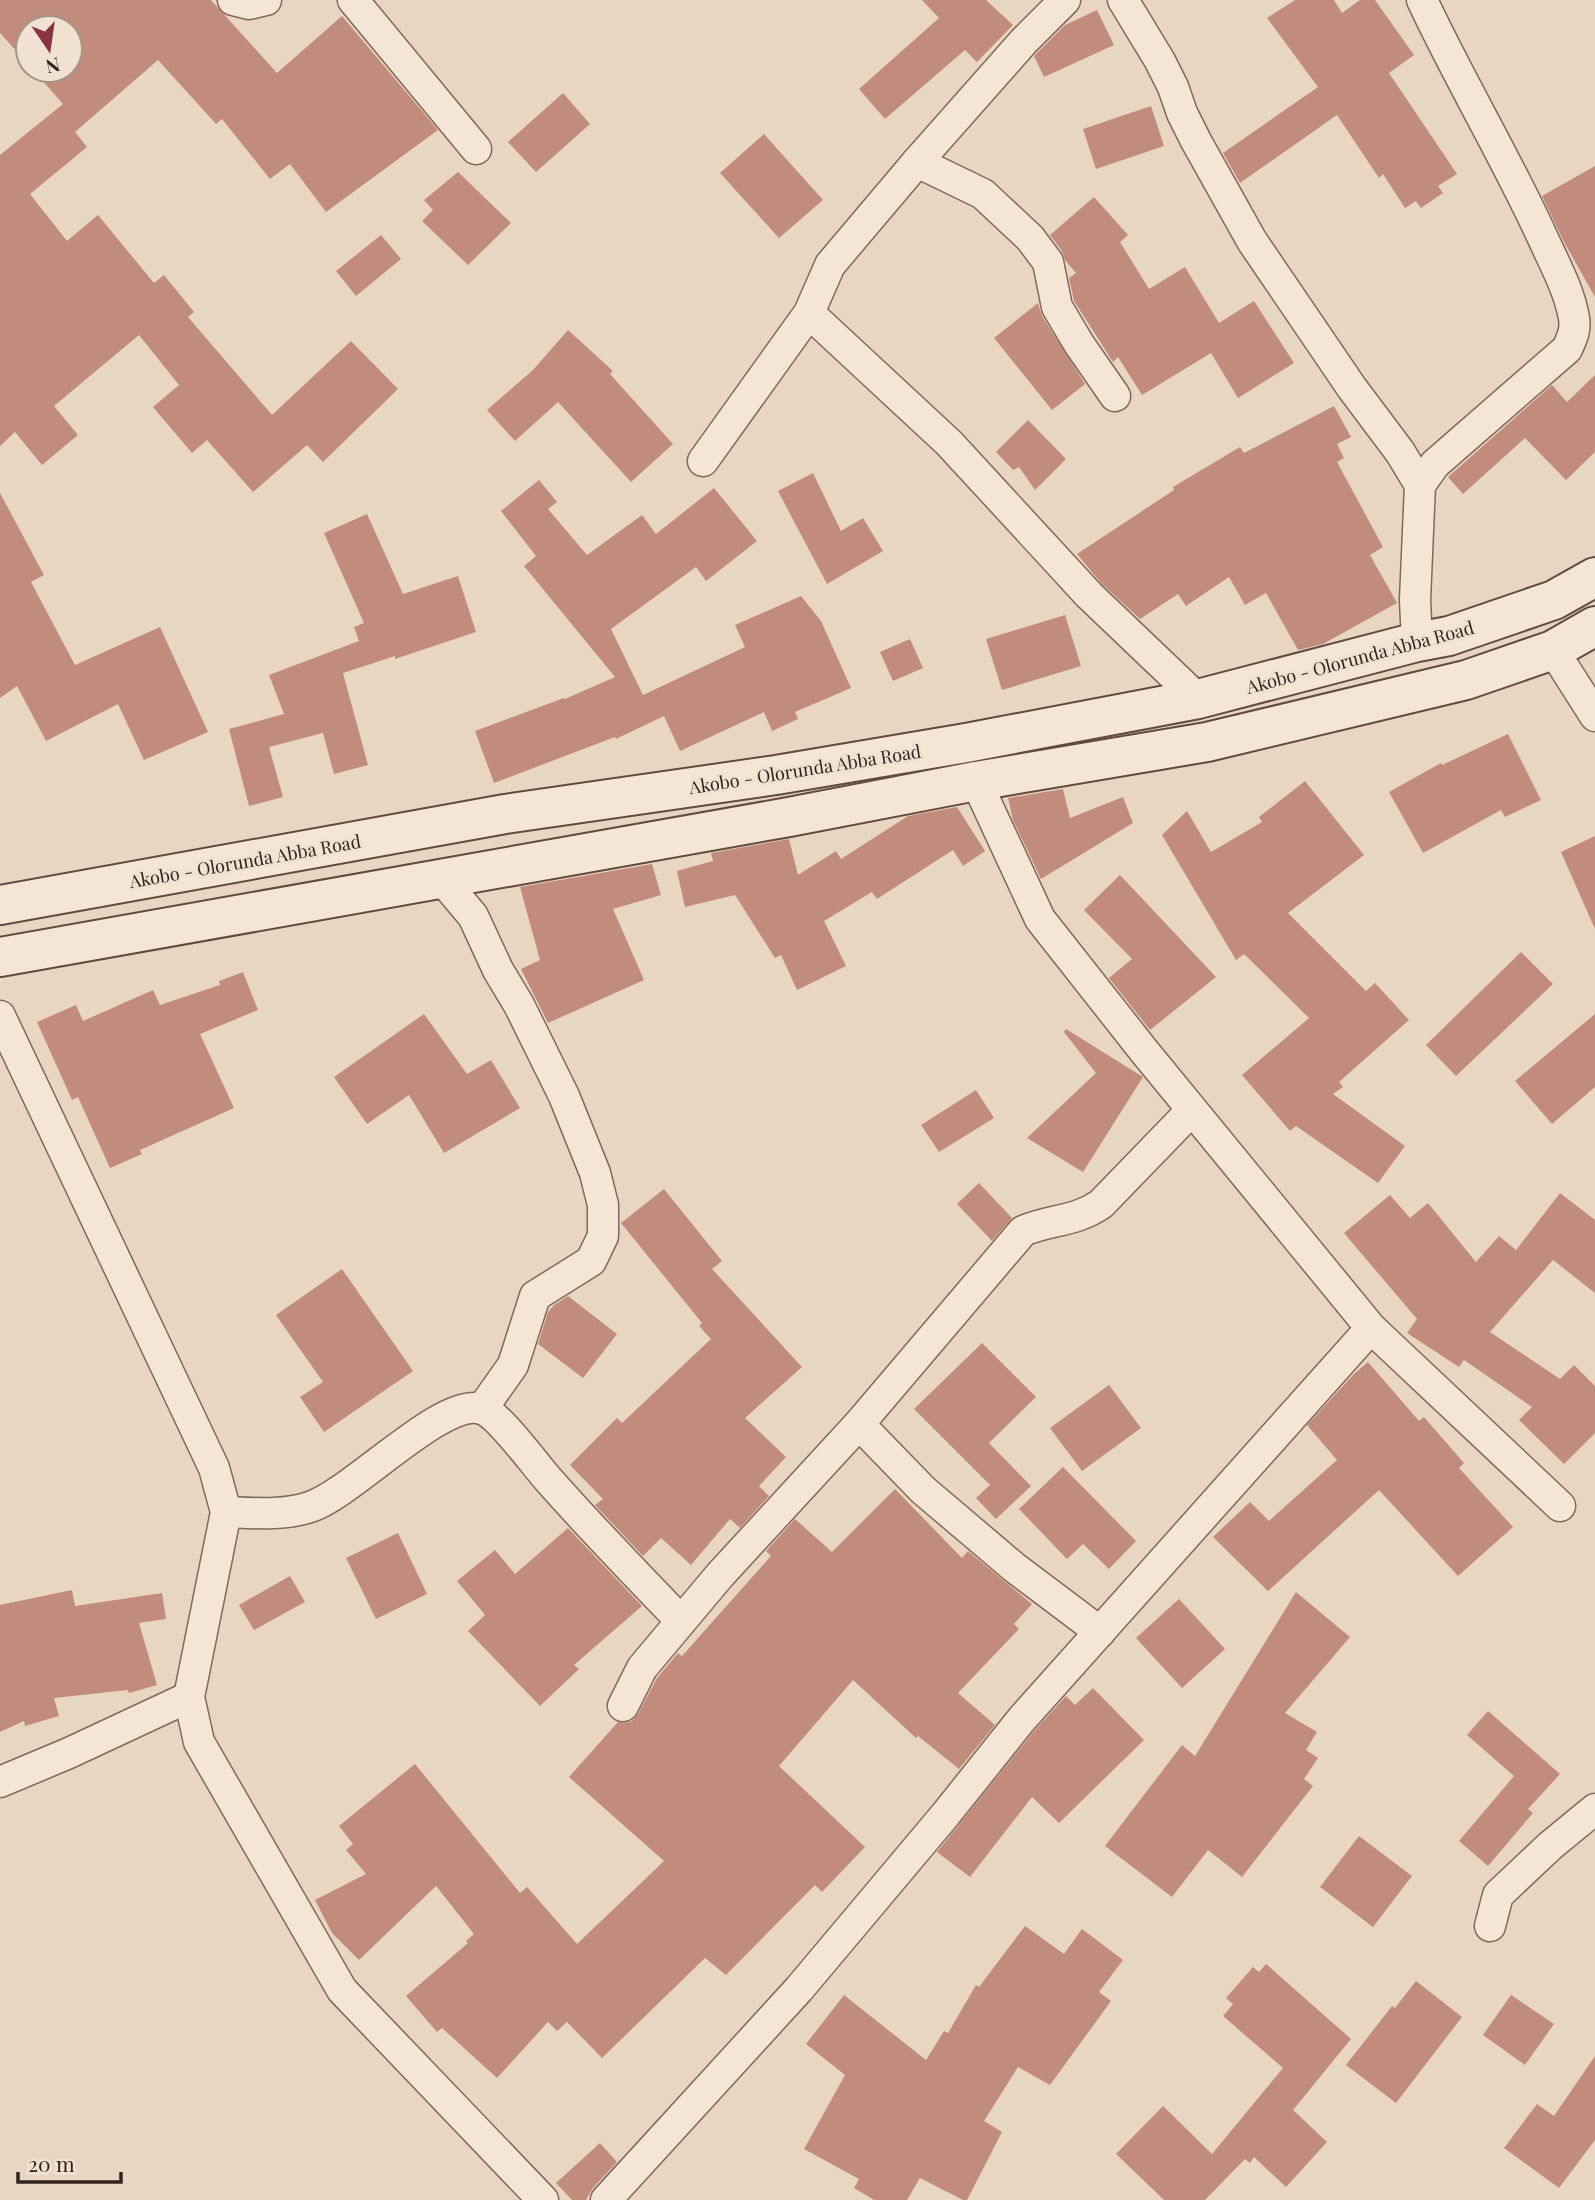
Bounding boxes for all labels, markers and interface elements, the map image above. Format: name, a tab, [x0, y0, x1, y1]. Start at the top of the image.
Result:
north arrow	[14, 14, 84, 84]
text: N	[43, 52, 63, 81]
street label: Akobo - Olorunda Abba Road	[1243, 615, 1477, 699]
street label: Akobo - Olorunda Abba Road	[686, 739, 923, 799]
street label: Akobo - Olorunda Abba Road	[126, 829, 363, 893]
scale bar	[18, 2140, 121, 2184]
text: 20 m	[28, 2149, 75, 2177]

